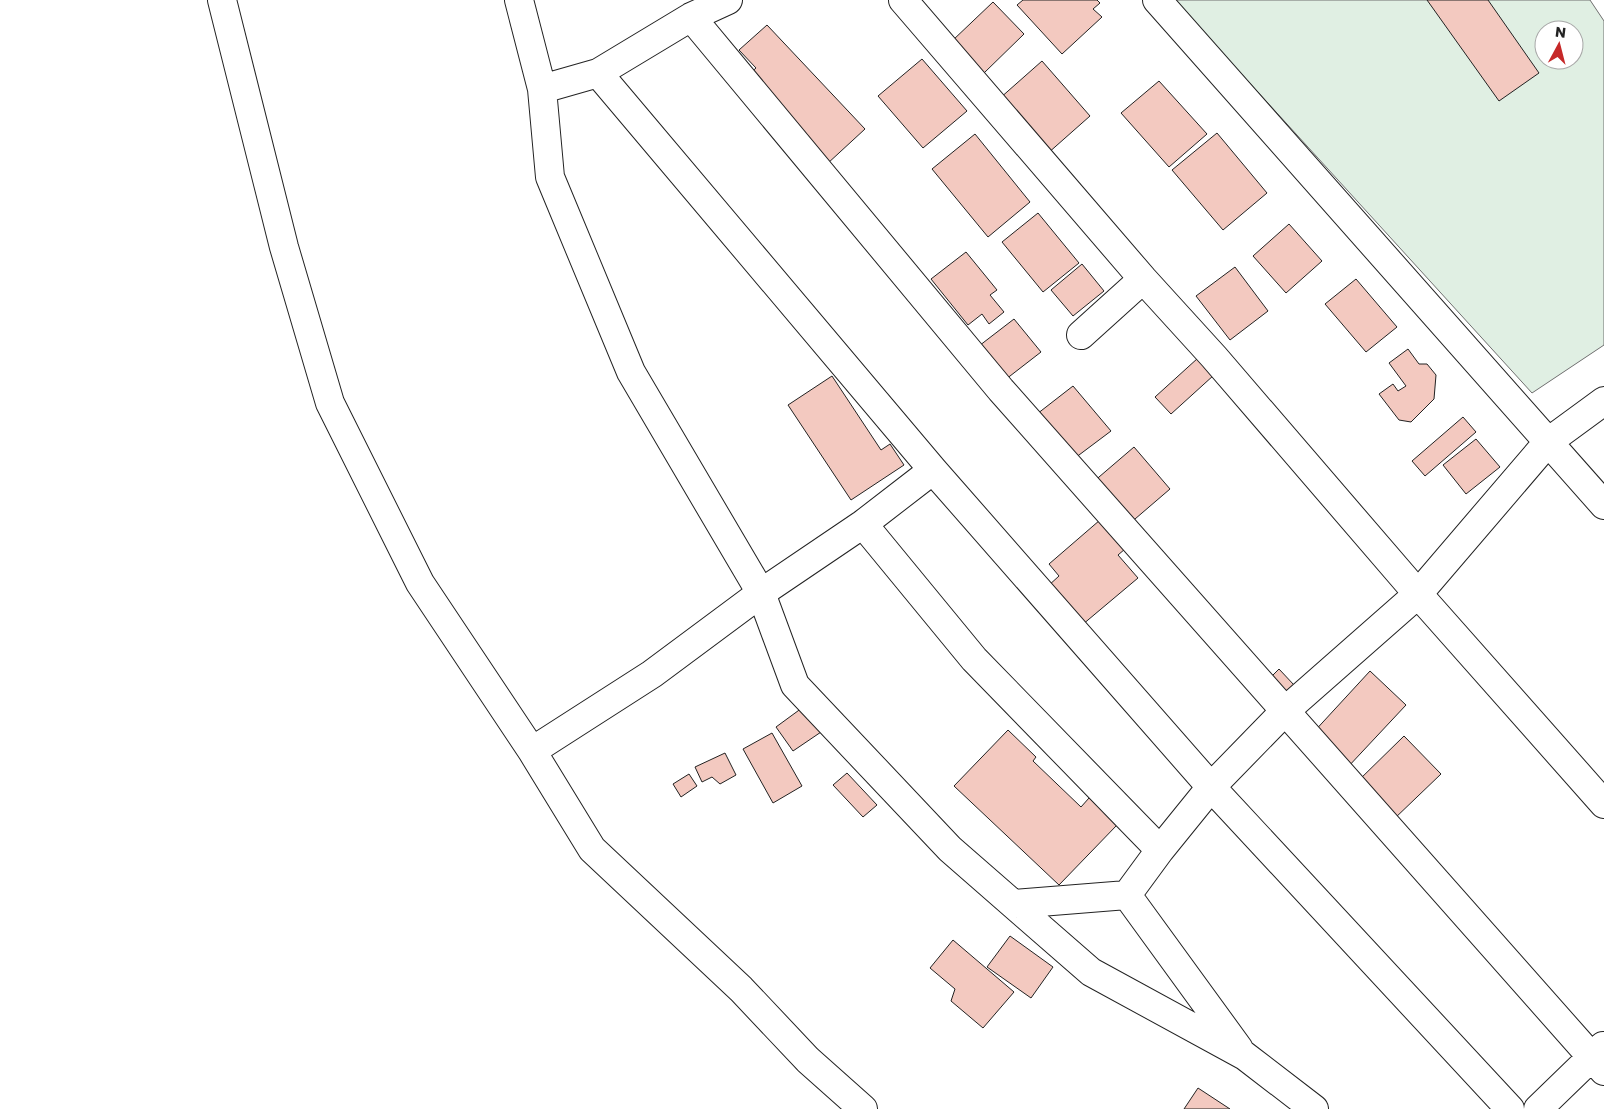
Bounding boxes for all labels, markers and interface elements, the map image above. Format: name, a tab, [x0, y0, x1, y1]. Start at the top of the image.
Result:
north arrow	[1534, 20, 1584, 70]
text: N	[1554, 22, 1567, 43]

